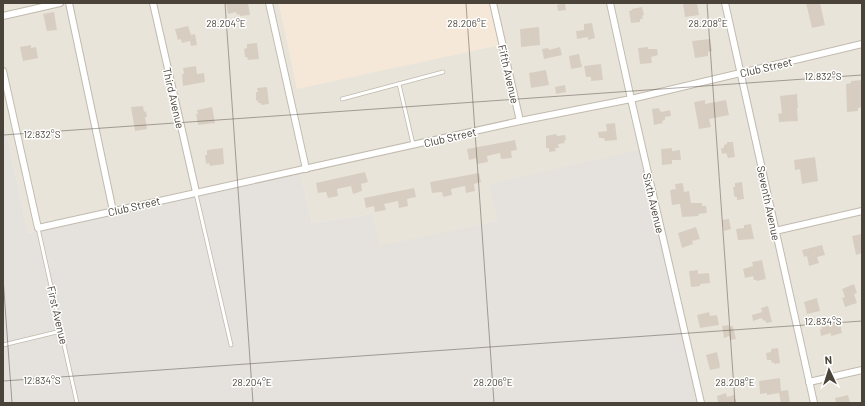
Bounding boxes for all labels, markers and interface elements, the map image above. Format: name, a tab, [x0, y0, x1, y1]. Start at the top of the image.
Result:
text: 28.204°E	[206, 17, 246, 29]
text: 28.206°E	[447, 17, 487, 29]
text: 28.208°E	[688, 17, 728, 29]
street label: Fifth Avenue	[496, 43, 522, 105]
street label: Club Street	[739, 55, 793, 79]
street label: Third Avenue	[161, 66, 187, 130]
text: 12.832°S	[804, 70, 842, 82]
street label: Club Street	[423, 125, 477, 149]
text: 12.832°S	[23, 128, 61, 140]
street label: Seventh Avenue	[755, 164, 783, 242]
street label: Sixth Avenue	[641, 172, 667, 235]
street label: Club Street	[107, 194, 161, 218]
street label: First Avenue	[45, 285, 71, 346]
text: 12.834°S	[804, 315, 842, 327]
north arrow	[809, 350, 849, 390]
text: N	[824, 353, 832, 366]
text: 12.834°S	[23, 374, 61, 386]
text: 28.204°E	[232, 376, 272, 388]
text: 28.206°E	[473, 376, 513, 388]
text: 28.208°E	[715, 376, 755, 388]

